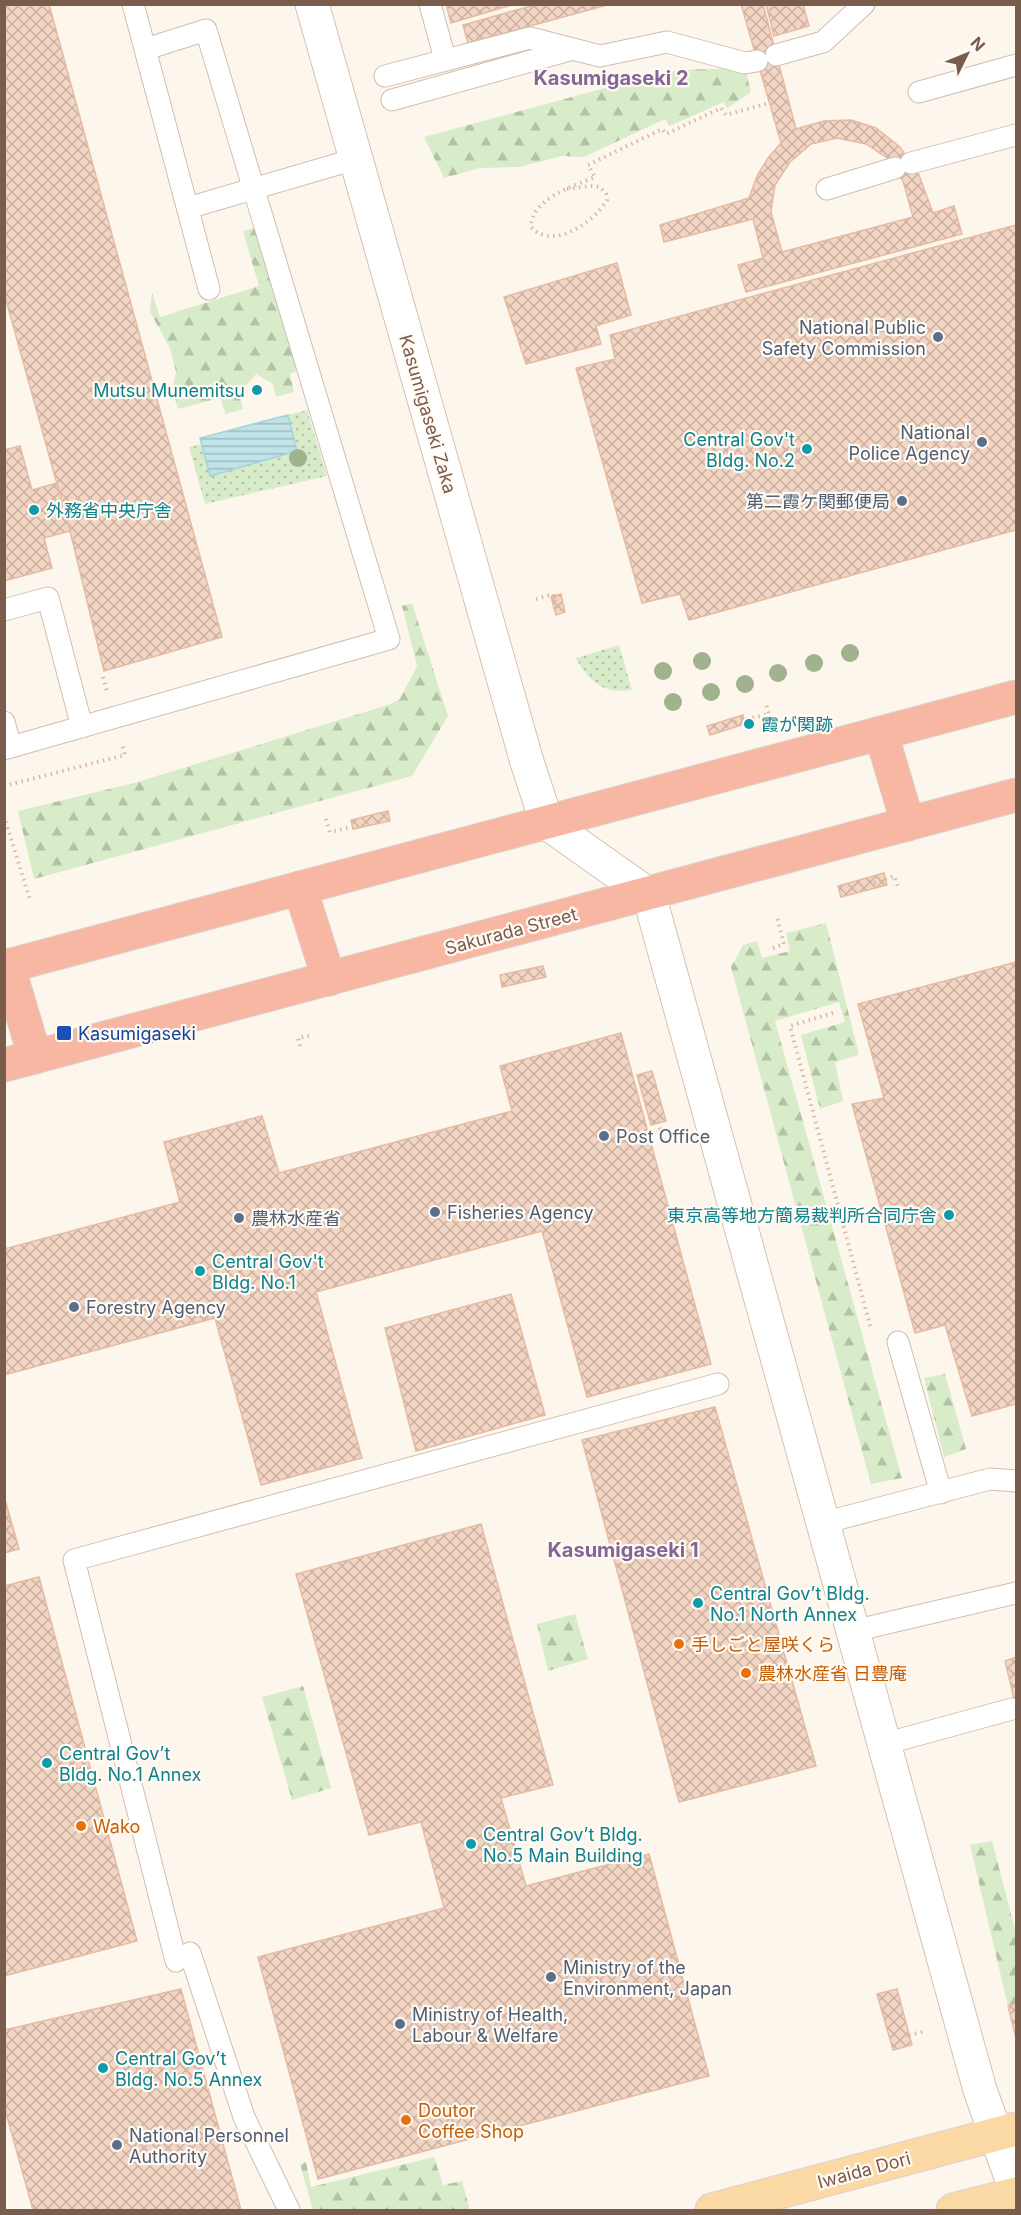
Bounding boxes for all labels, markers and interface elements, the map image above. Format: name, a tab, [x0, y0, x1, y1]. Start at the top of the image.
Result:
north arrow	[937, 24, 997, 84]
text: N	[966, 32, 989, 55]
district label: Kasumigaseki 2	[533, 66, 689, 90]
place label: National Public Safety Commission	[762, 317, 926, 359]
marker: National Public Safety Commission	[931, 330, 945, 344]
street label: Kasumigaseki Zaka	[395, 332, 461, 496]
place label: Mutsu Munemitsu	[93, 380, 245, 401]
marker: Mutsu Munemitsu	[250, 383, 264, 397]
place label: National Police Agency	[849, 422, 970, 464]
place label: Central Gov't Bldg. No.2	[683, 429, 795, 471]
marker: National Police Agency	[975, 435, 989, 449]
marker: Central Gov't Bldg. No.2	[800, 442, 814, 456]
place label: 第二霞ケ関郵便局	[746, 491, 890, 512]
marker: 第二霞ケ関郵便局	[895, 494, 909, 508]
place label: 外務省中央庁舎	[46, 500, 172, 521]
marker: 外務省中央庁舎	[27, 503, 41, 517]
place label: 霞が関跡	[761, 714, 833, 735]
marker: 霞が関跡	[742, 717, 756, 731]
street label: Sakurada Street	[443, 903, 580, 959]
place label: Kasumigaseki	[78, 1023, 196, 1044]
marker: Kasumigaseki	[55, 1024, 73, 1042]
place label: Post Office	[616, 1126, 710, 1147]
marker: Post Office	[597, 1129, 611, 1143]
place label: Fisheries Agency	[447, 1202, 594, 1223]
marker: Fisheries Agency	[428, 1205, 442, 1219]
place label: 東京高等地方簡易裁判所合同庁舎	[667, 1205, 937, 1226]
place label: 農林水産省	[251, 1208, 341, 1229]
marker: 東京高等地方簡易裁判所合同庁舎	[942, 1208, 956, 1222]
marker: 農林水産省	[232, 1211, 246, 1225]
place label: Central Gov't Bldg. No.1	[212, 1251, 324, 1293]
marker: Central Gov't Bldg. No.1	[193, 1264, 207, 1278]
place label: Forestry Agency	[86, 1297, 226, 1318]
marker: Forestry Agency	[67, 1300, 81, 1314]
district label: Kasumigaseki 1	[547, 1538, 699, 1562]
place label: Central Gov’t Bldg. No.1 North Annex	[710, 1583, 870, 1625]
marker: Central Gov’t Bldg. No.1 North Annex	[691, 1596, 705, 1610]
place label: 手しごと屋咲くら	[691, 1634, 835, 1655]
marker: 手しごと屋咲くら	[672, 1637, 686, 1651]
place label: 農林水産省 日豊庵	[758, 1663, 907, 1684]
marker: 農林水産省 日豊庵	[739, 1666, 753, 1680]
place label: Central Gov’t Bldg. No.1 Annex	[59, 1743, 202, 1785]
marker: Central Gov’t Bldg. No.1 Annex	[40, 1756, 54, 1770]
place label: Wako	[93, 1816, 140, 1837]
marker: Wako	[74, 1819, 88, 1833]
place label: Central Gov’t Bldg. No.5 Main Building	[483, 1824, 643, 1866]
marker: Central Gov’t Bldg. No.5 Main Building	[464, 1837, 478, 1851]
place label: Ministry of the Environment, Japan	[563, 1957, 732, 1999]
marker: Ministry of the Environment, Japan	[544, 1970, 558, 1984]
place label: Ministry of Health, Labour & Welfare	[412, 2004, 568, 2046]
marker: Ministry of Health, Labour & Welfare	[393, 2017, 407, 2031]
place label: Central Gov’t Bldg. No.5 Annex	[115, 2048, 263, 2090]
marker: Central Gov’t Bldg. No.5 Annex	[96, 2061, 110, 2075]
place label: Doutor Coffee Shop	[418, 2100, 524, 2142]
marker: Doutor Coffee Shop	[399, 2113, 413, 2127]
place label: National Personnel Authority	[129, 2125, 289, 2167]
marker: National Personnel Authority	[110, 2138, 124, 2152]
street label: Iwaida Dori	[815, 2148, 913, 2192]

